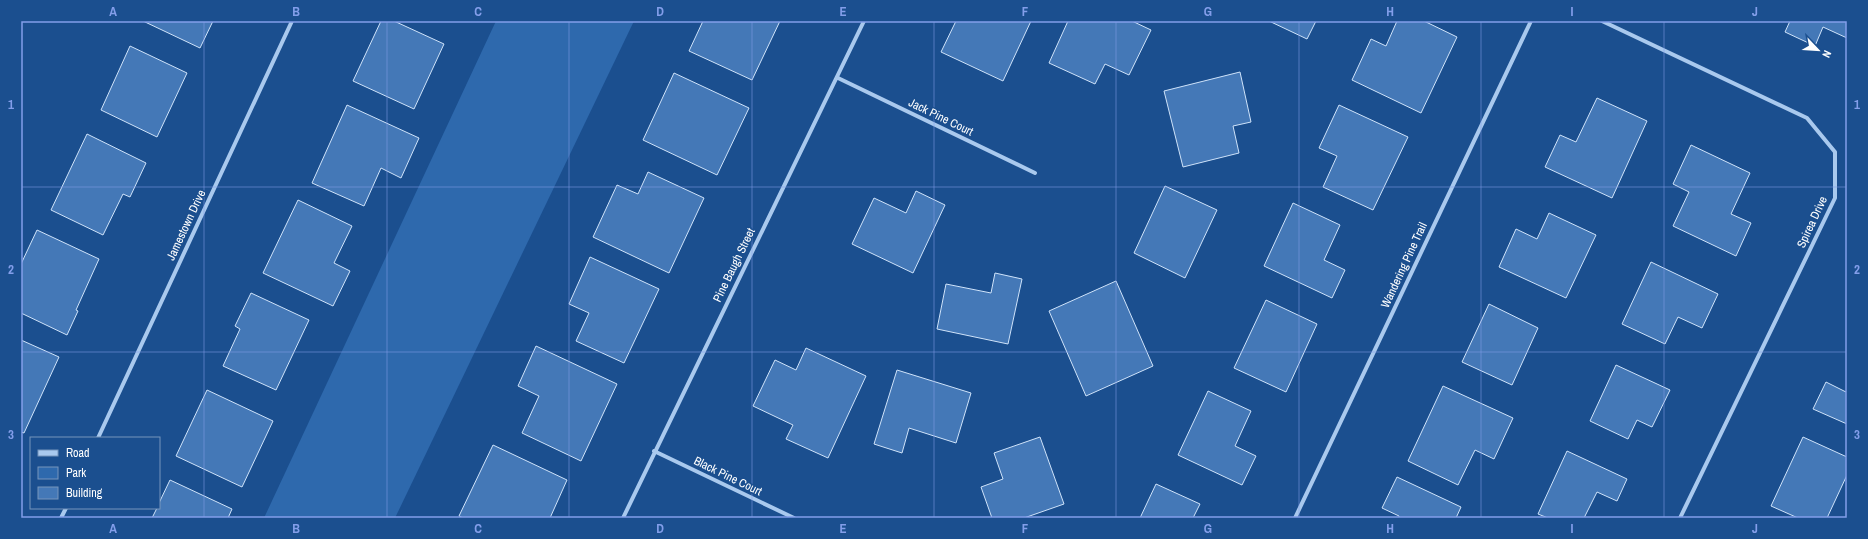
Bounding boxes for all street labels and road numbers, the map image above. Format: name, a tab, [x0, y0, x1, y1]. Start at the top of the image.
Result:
street label: Jack Pine Court	[906, 94, 976, 140]
street label: Jamestown Drive	[163, 187, 209, 263]
street label: Spirea Drive	[1793, 194, 1831, 250]
street label: Wandering Pine Trail	[1377, 220, 1431, 310]
street label: Pine Baugh Street	[709, 225, 759, 305]
street label: Black Pine Court	[691, 453, 765, 499]

